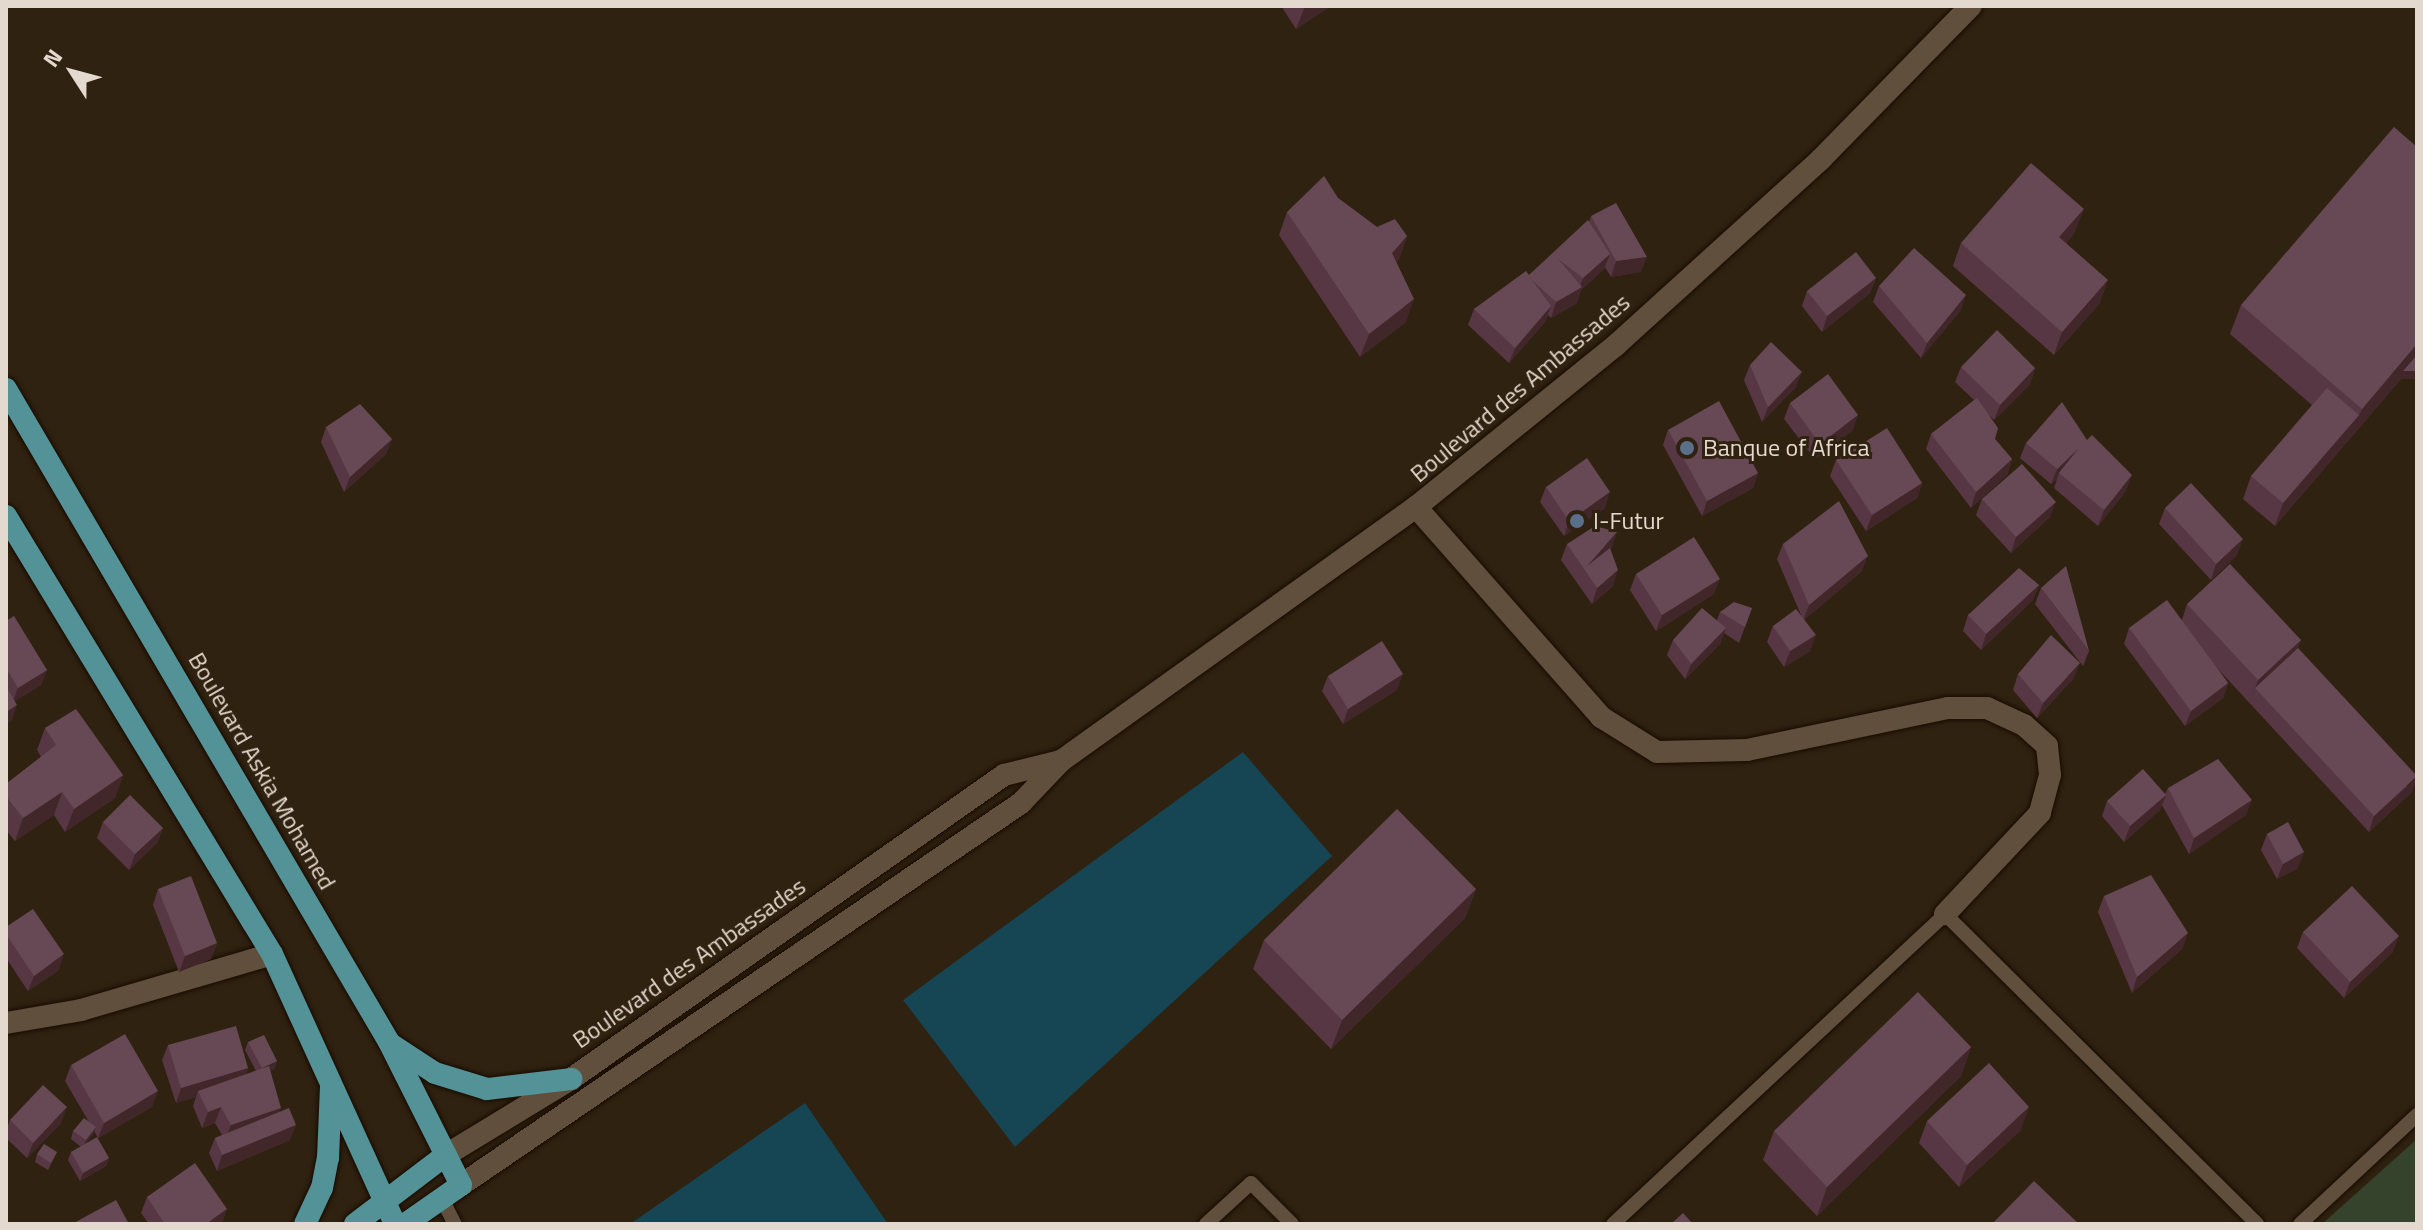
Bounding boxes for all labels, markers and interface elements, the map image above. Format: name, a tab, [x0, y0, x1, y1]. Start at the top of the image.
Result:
north arrow	[32, 32, 112, 112]
text: N	[34, 42, 71, 74]
street label: Boulevard des Ambassades	[1404, 288, 1636, 488]
place label: Banque of Africa	[1703, 434, 1869, 462]
marker: Banque of Africa	[1678, 439, 1696, 457]
place label: I-Futur	[1593, 507, 1664, 535]
marker: I-Futur	[1568, 512, 1586, 530]
street label: Boulevard Askia Mohamed	[182, 647, 342, 895]
street label: Boulevard des Ambassades	[567, 872, 811, 1054]

